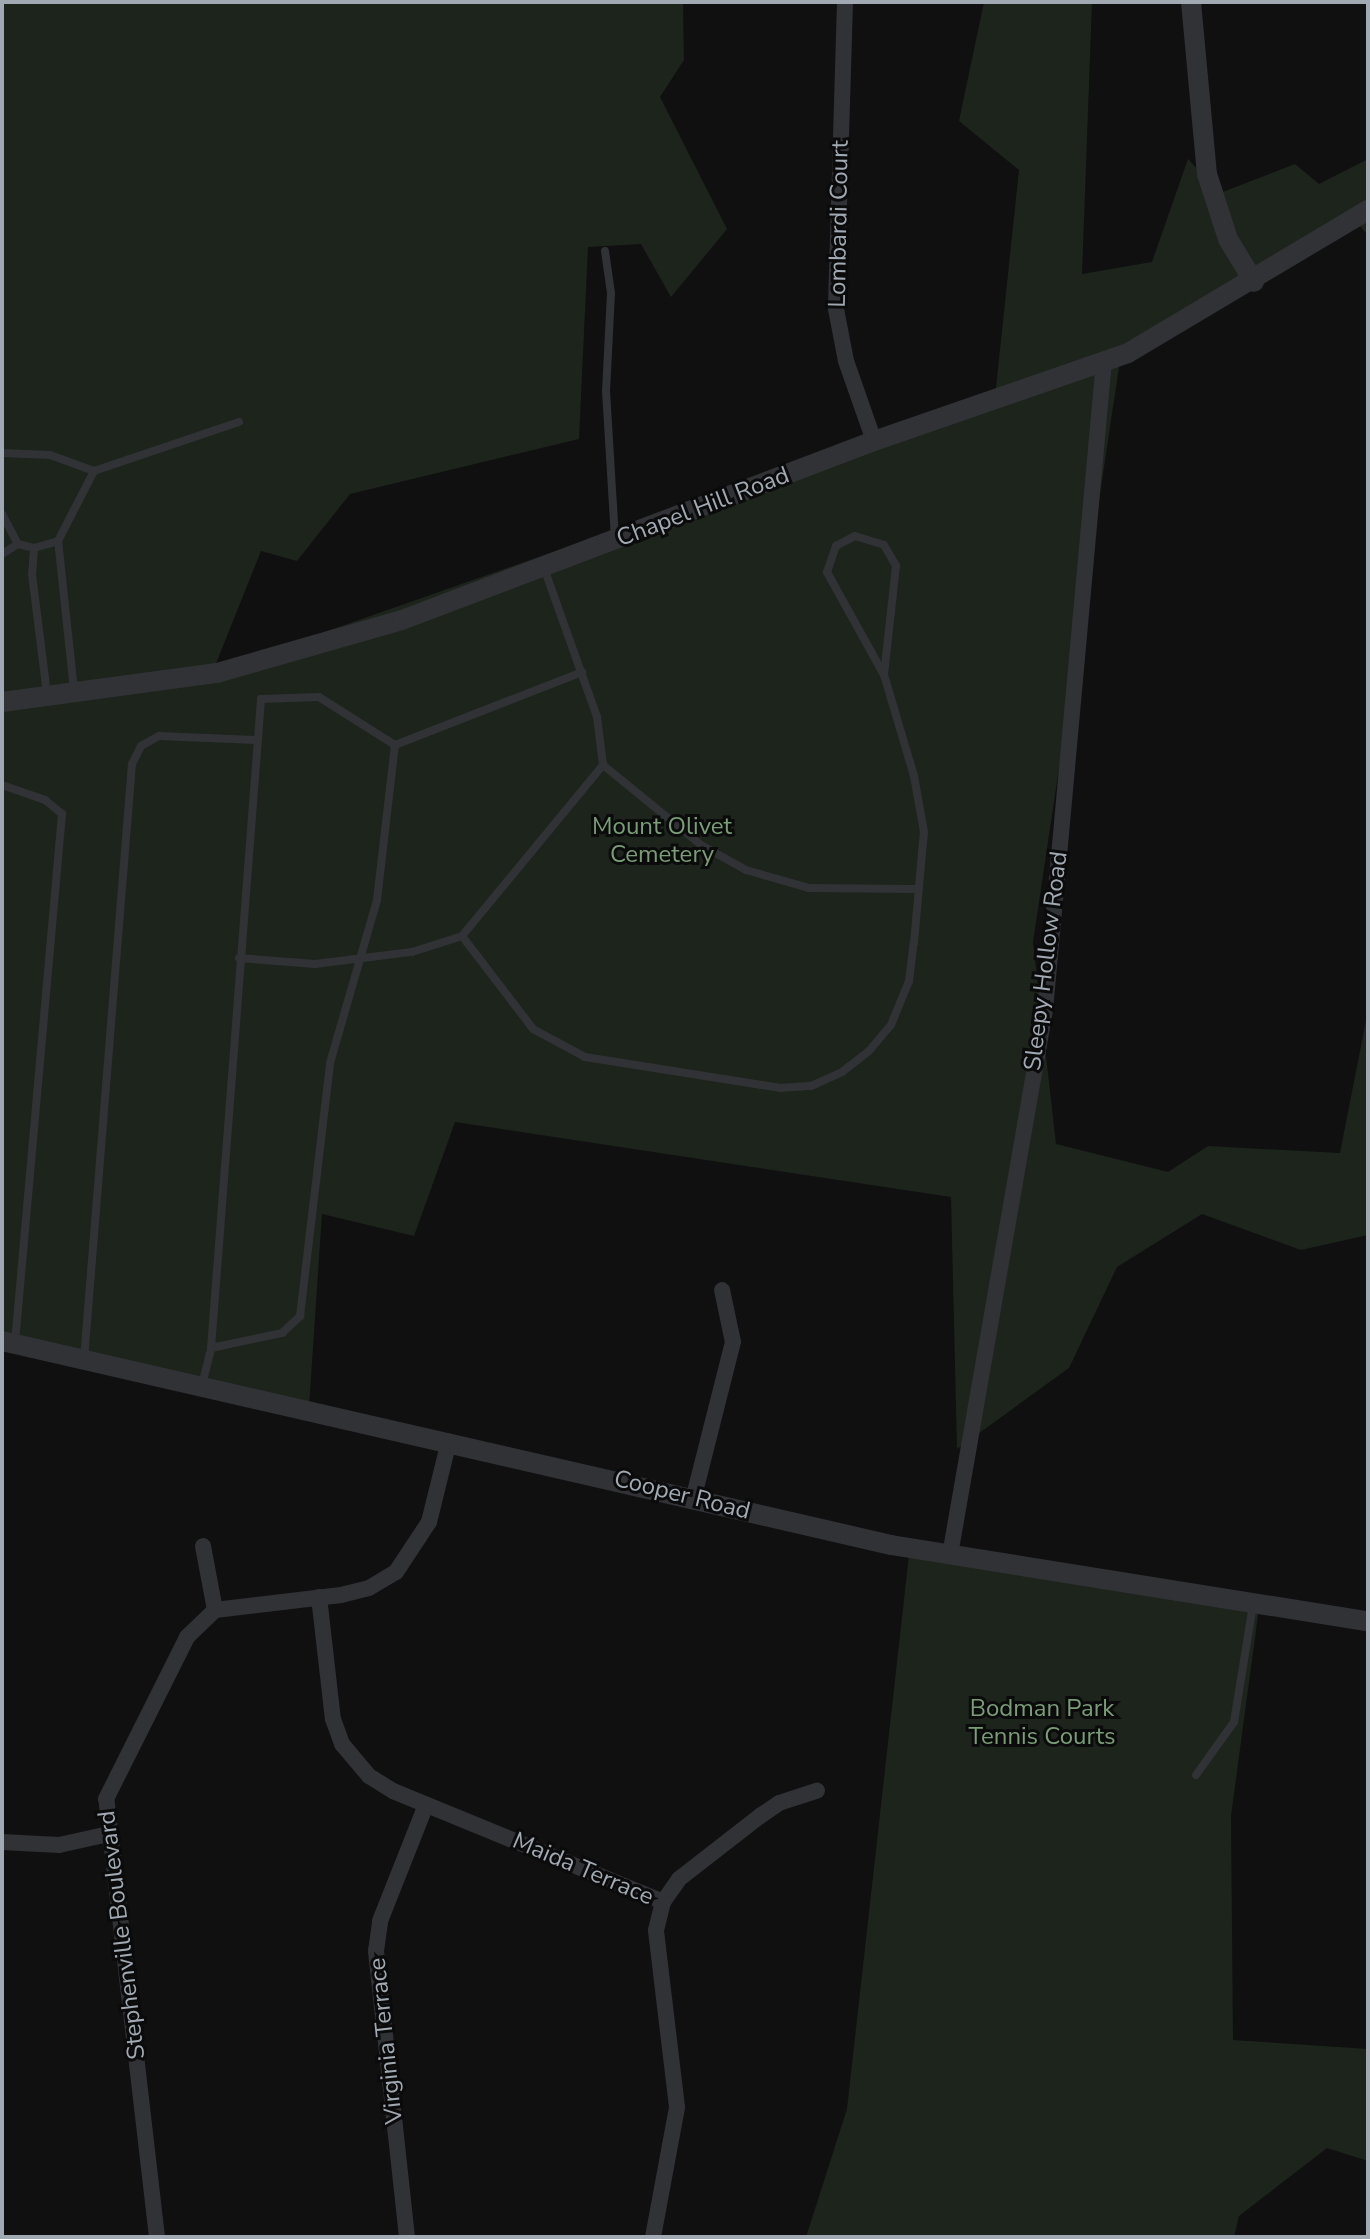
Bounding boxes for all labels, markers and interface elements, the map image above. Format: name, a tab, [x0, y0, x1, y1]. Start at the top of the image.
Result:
street label: Lombardi Court	[823, 140, 855, 308]
street label: Chapel Hill Road	[613, 461, 793, 553]
park label: Mount Olivet Cemetery	[592, 813, 732, 869]
street label: Sleepy Hollow Road	[1018, 850, 1074, 1072]
street label: Cooper Road	[611, 1464, 753, 1526]
park label: Bodman Park Tennis Courts	[968, 1695, 1116, 1751]
street label: Stephenville Boulevard	[92, 1809, 152, 2061]
street label: Maida Terrace	[508, 1826, 658, 1912]
street label: Virginia Terrace	[363, 1956, 409, 2126]

